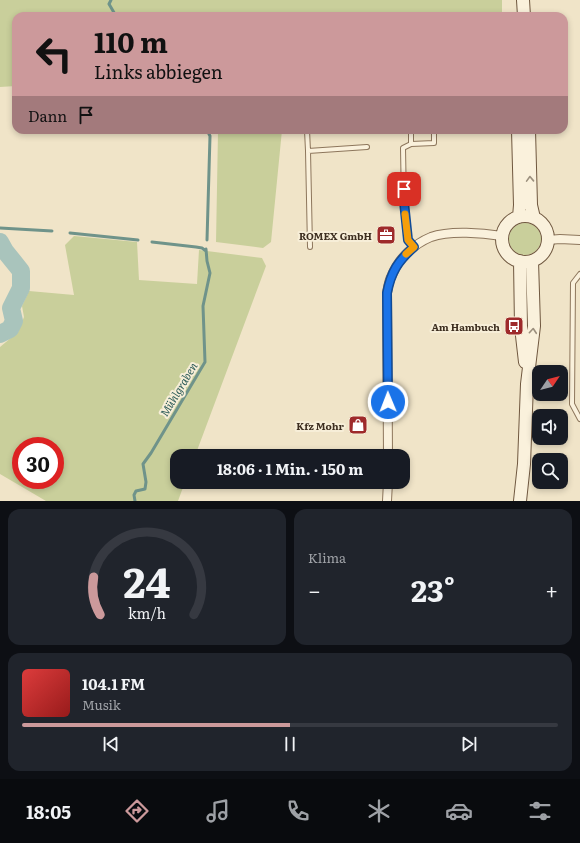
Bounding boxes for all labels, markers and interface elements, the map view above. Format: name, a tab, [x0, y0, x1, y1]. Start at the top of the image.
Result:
text: 110 m	[94, 20, 168, 62]
icon: left	[28, 28, 80, 80]
text: Links abbiegen	[94, 58, 223, 85]
text: Dann	[28, 104, 67, 127]
icon: arrive	[75, 104, 97, 126]
pin	[387, 172, 421, 206]
one-way arrow	[526, 176, 535, 182]
icon: arrive	[393, 178, 415, 200]
office icon: ROMEX GmbH	[375, 224, 397, 246]
place label: ROMEX GmbH	[299, 228, 372, 243]
bus stop icon: Am Hambuch	[503, 315, 525, 337]
place label: Am Hambuch	[431, 319, 500, 334]
one-way arrow	[528, 328, 537, 334]
water label: Mühlgraben	[156, 359, 201, 419]
north arrow	[532, 365, 568, 401]
map controls	[532, 365, 568, 489]
position arrow	[367, 381, 409, 423]
button: sound	[532, 409, 568, 445]
shop icon: Kfz Mohr	[347, 414, 369, 436]
place label: Kfz Mohr	[296, 418, 345, 433]
speed limit sign: 30	[12, 437, 64, 489]
button: search	[532, 453, 568, 489]
text: 18:06 · 1 Min. · 150 m	[217, 457, 363, 480]
text: Klima	[308, 548, 346, 567]
text: 24	[123, 549, 171, 611]
text: 23°	[411, 567, 455, 611]
text: −	[308, 573, 321, 606]
text: +	[545, 573, 558, 606]
text: km/h	[128, 602, 167, 623]
text: 104.1 FM	[82, 672, 145, 695]
text: Musik	[82, 695, 121, 714]
icon: previous	[100, 733, 122, 755]
icon: pause	[279, 733, 301, 755]
icon: next	[458, 733, 480, 755]
icon: directions	[123, 797, 151, 825]
icon: music	[204, 797, 232, 825]
icon: phone	[284, 797, 312, 825]
icon: climate	[365, 797, 393, 825]
icon: car	[445, 797, 473, 825]
icon: filters	[526, 797, 554, 825]
text: 18:05	[26, 798, 71, 825]

